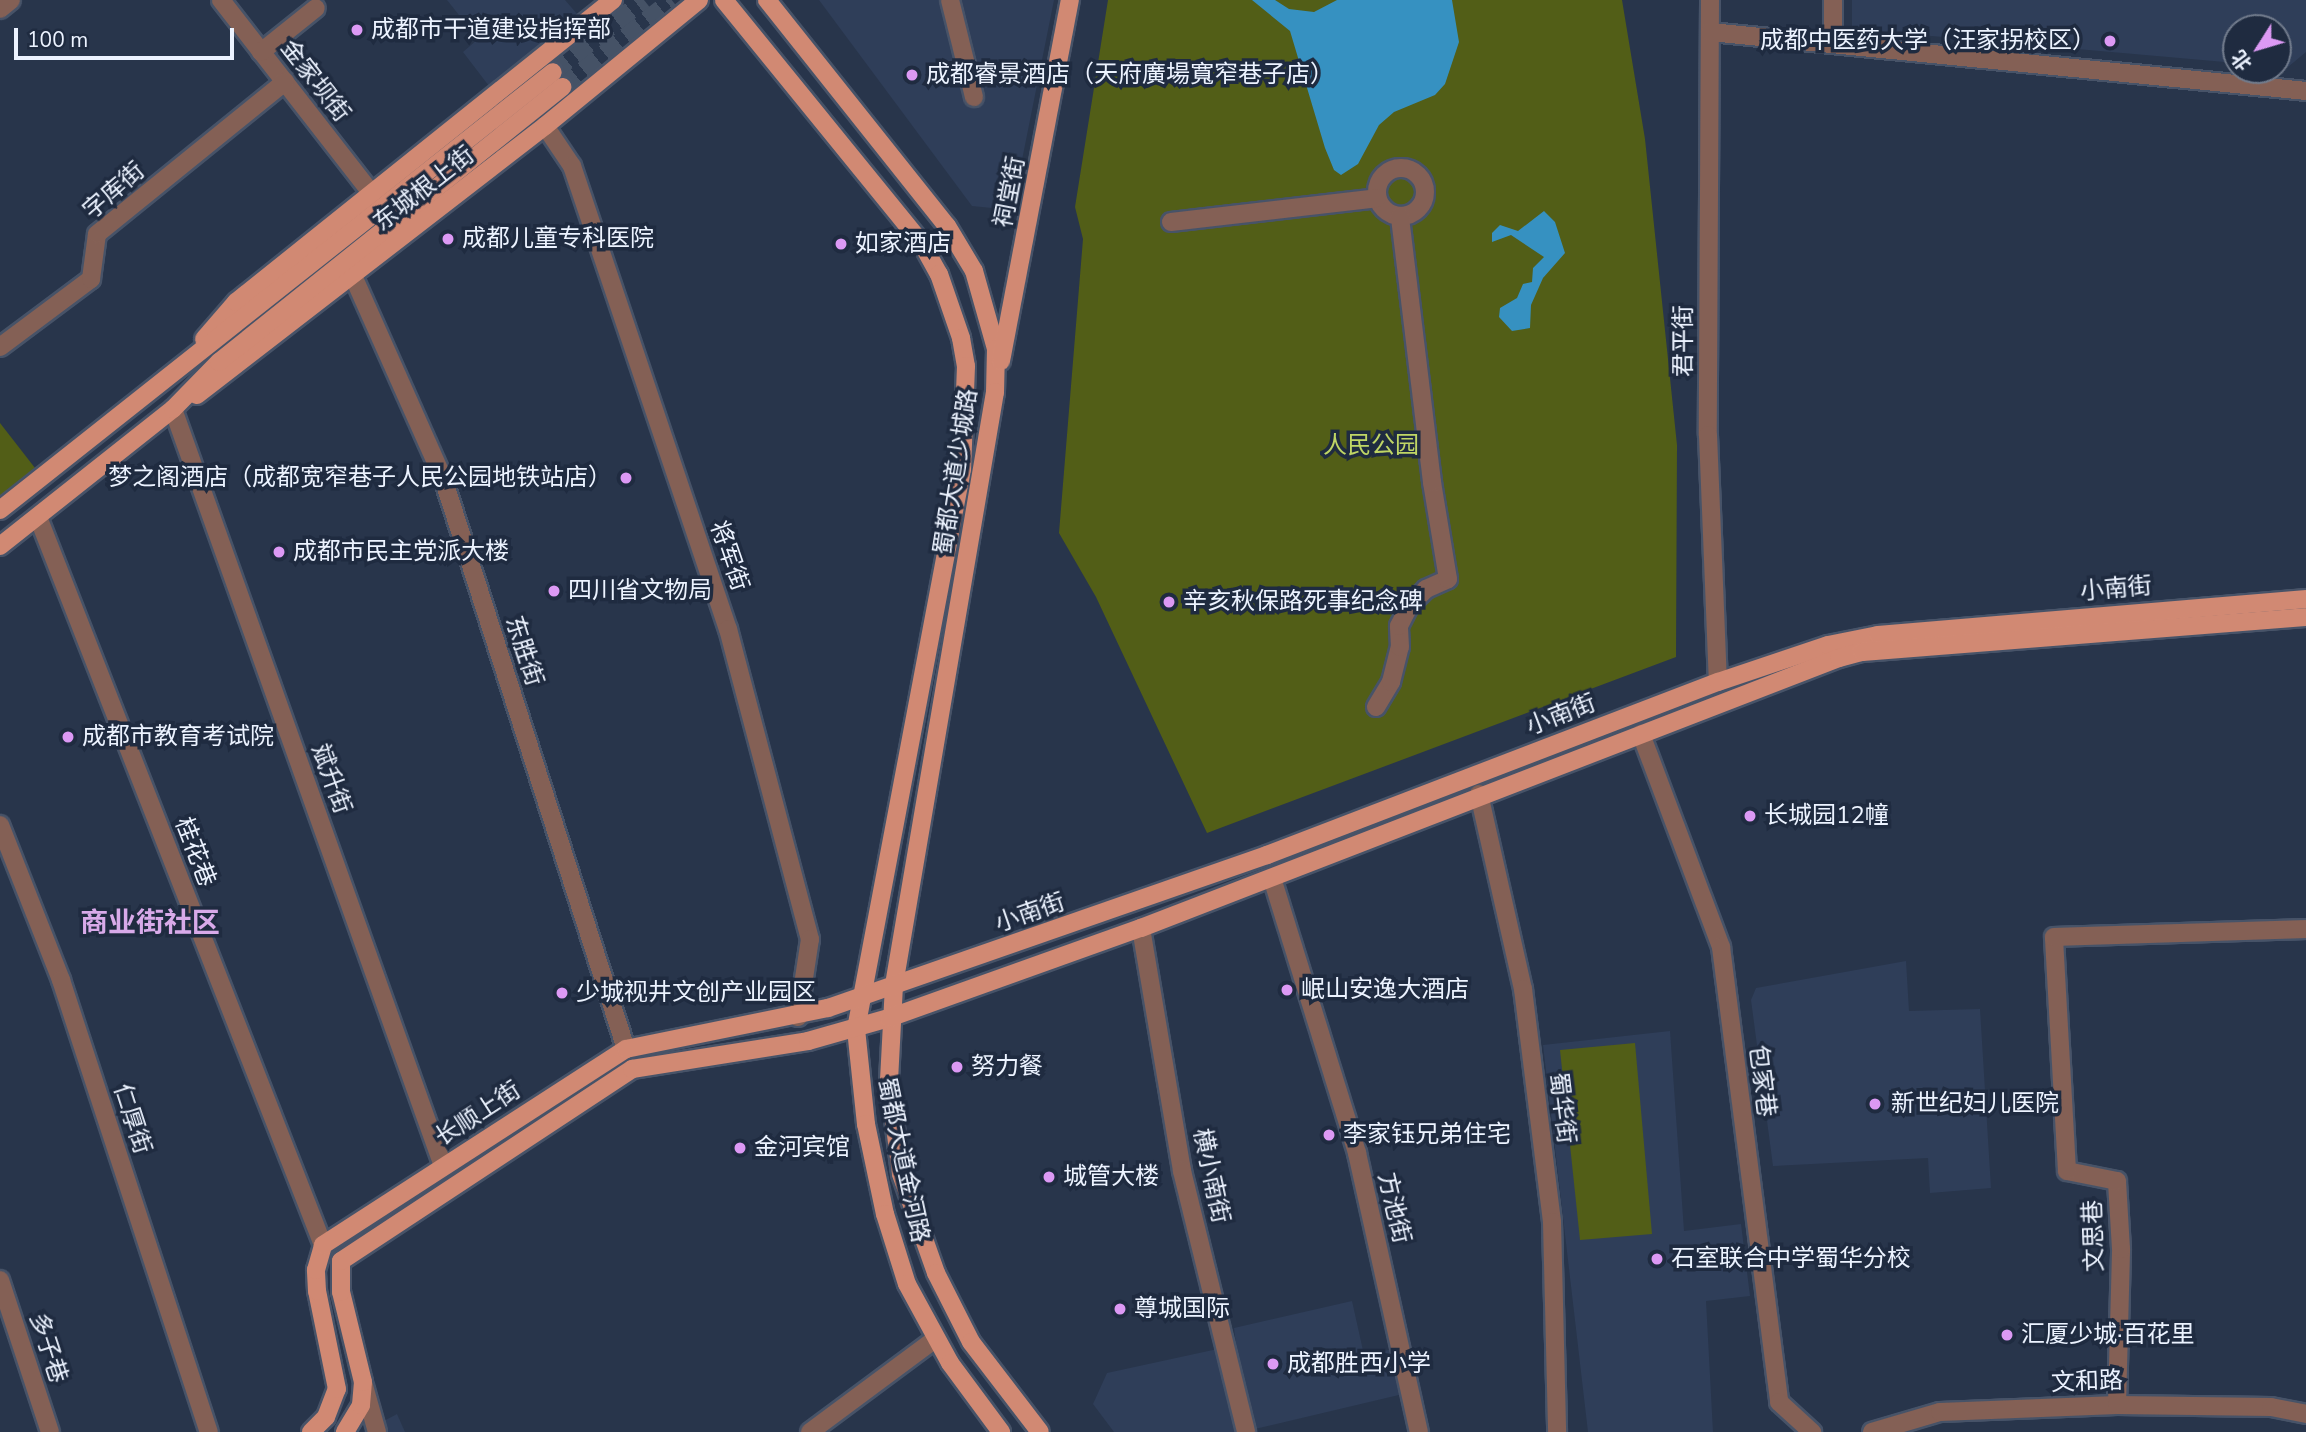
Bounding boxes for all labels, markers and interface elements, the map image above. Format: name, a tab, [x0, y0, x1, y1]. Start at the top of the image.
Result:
scale bar	[18, 14, 238, 58]
north arrow	[2222, 14, 2292, 84]
place label: 成都市干道建设指挥部	[371, 16, 611, 44]
marker: 成都市干道建设指挥部	[349, 22, 365, 38]
text: 100 m	[27, 26, 88, 54]
place label: 成都中医药大学（汪家拐校区）	[1760, 27, 2096, 55]
marker: 成都中医药大学（汪家拐校区）	[2102, 33, 2118, 49]
street label: 金家坝街	[274, 34, 356, 128]
text: 北	[2226, 45, 2258, 76]
place label: 成都睿景酒店（天府廣場寬窄巷子店）	[926, 61, 1334, 89]
marker: 成都睿景酒店（天府廣場寬窄巷子店）	[904, 67, 920, 83]
street label: 东城根上街	[368, 141, 480, 237]
street label: 祠堂街	[989, 154, 1031, 230]
street label: 字库街	[77, 157, 151, 225]
place label: 成都儿童专科医院	[462, 225, 654, 253]
place label: 如家酒店	[855, 230, 951, 258]
marker: 成都儿童专科医院	[440, 231, 456, 247]
marker: 如家酒店	[833, 236, 849, 252]
street label: 君平街	[1670, 305, 1698, 377]
street label: 蜀都大道少城路	[929, 387, 983, 557]
park label: 人民公园	[1323, 432, 1419, 460]
place label: 梦之阁酒店（成都宽窄巷子人民公园地铁站店）	[108, 464, 612, 492]
marker: 梦之阁酒店（成都宽窄巷子人民公园地铁站店）	[618, 470, 634, 486]
street label: 将军街	[704, 517, 754, 595]
place label: 成都市民主党派大楼	[293, 538, 509, 566]
marker: 成都市民主党派大楼	[271, 544, 287, 560]
street label: 小南街	[2079, 572, 2153, 606]
place label: 四川省文物局	[568, 577, 712, 605]
marker: 四川省文物局	[546, 583, 562, 599]
place label: 辛亥秋保路死事纪念碑	[1183, 588, 1423, 616]
marker: 辛亥秋保路死事纪念碑	[1161, 594, 1177, 610]
street label: 东胜街	[499, 612, 549, 690]
street label: 小南街	[1522, 689, 1600, 741]
place label: 成都市教育考试院	[82, 723, 274, 751]
marker: 成都市教育考试院	[60, 729, 76, 745]
street label: 斌升街	[305, 740, 357, 818]
place label: 长城园12幢	[1764, 802, 1889, 830]
marker: 长城园12幢	[1742, 808, 1758, 824]
street label: 桂花巷	[169, 813, 221, 891]
street label: 小南街	[991, 888, 1069, 938]
district label: 商业街社区	[80, 906, 220, 940]
place label: 岷山安逸大酒店	[1301, 976, 1469, 1004]
place label: 少城视井文创产业园区	[576, 979, 816, 1007]
marker: 岷山安逸大酒店	[1279, 982, 1295, 998]
marker: 少城视井文创产业园区	[554, 985, 570, 1001]
street label: 包家巷	[1743, 1044, 1781, 1118]
place label: 努力餐	[971, 1053, 1043, 1081]
marker: 努力餐	[949, 1059, 965, 1075]
street label: 蜀华街	[1543, 1071, 1581, 1145]
street label: 蜀都大道金河路	[871, 1075, 935, 1245]
street label: 长顺上街	[430, 1076, 526, 1152]
street label: 仁厚街	[107, 1080, 157, 1158]
place label: 新世纪妇儿医院	[1891, 1090, 2059, 1118]
marker: 新世纪妇儿医院	[1865, 1094, 1885, 1114]
place label: 李家钰兄弟住宅	[1343, 1121, 1511, 1149]
street label: 横小南街	[1187, 1126, 1235, 1226]
marker: 李家钰兄弟住宅	[1321, 1127, 1337, 1143]
place label: 金河宾馆	[754, 1134, 850, 1162]
marker: 金河宾馆	[732, 1140, 748, 1156]
place label: 城管大楼	[1063, 1163, 1159, 1191]
marker: 城管大楼	[1041, 1169, 1057, 1185]
street label: 方池街	[1372, 1170, 1416, 1246]
street label: 文思巷	[2078, 1200, 2110, 1272]
place label: 石室联合中学蜀华分校	[1671, 1245, 1911, 1273]
marker: 石室联合中学蜀华分校	[1649, 1251, 1665, 1267]
place label: 尊城国际	[1134, 1295, 1230, 1323]
marker: 尊城国际	[1112, 1301, 1128, 1317]
street label: 多子巷	[23, 1309, 73, 1387]
place label: 汇厦少城·百花里	[2021, 1321, 2194, 1349]
marker: 汇厦少城·百花里	[1999, 1327, 2015, 1343]
place label: 成都胜西小学	[1287, 1350, 1431, 1378]
marker: 成都胜西小学	[1265, 1356, 1281, 1372]
street label: 文和路	[2051, 1366, 2123, 1398]

